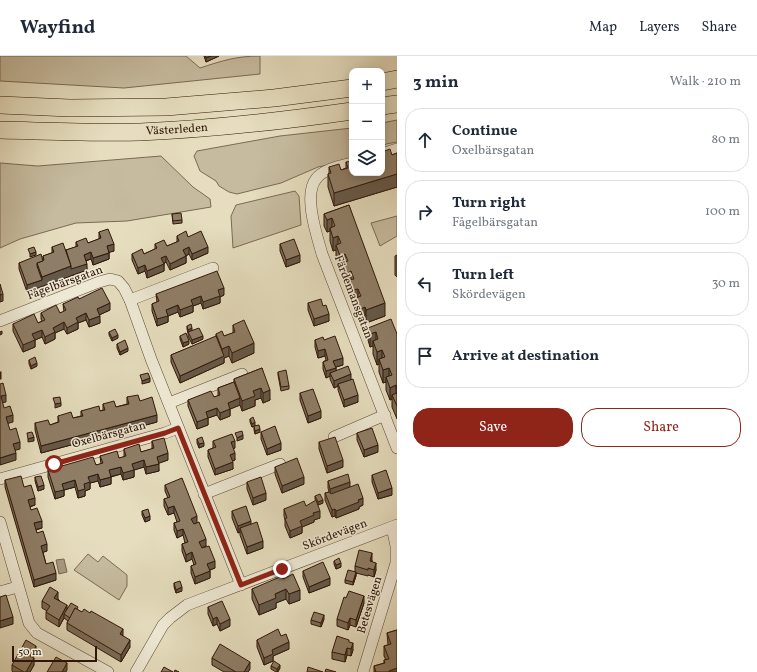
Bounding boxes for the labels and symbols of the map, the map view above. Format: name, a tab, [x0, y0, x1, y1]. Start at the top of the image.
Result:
street label: Västerleden	[145, 120, 209, 140]
street label: Färdemansgatan	[330, 253, 376, 341]
street label: Fågelbärsgatan	[25, 262, 105, 304]
street label: Oxelbärsgatan	[70, 417, 148, 453]
route start	[45, 455, 63, 473]
street label: Skördevägen	[300, 515, 370, 555]
route end	[273, 560, 291, 578]
street label: Betesvägen	[354, 574, 386, 636]
scale bar	[12, 644, 97, 663]

